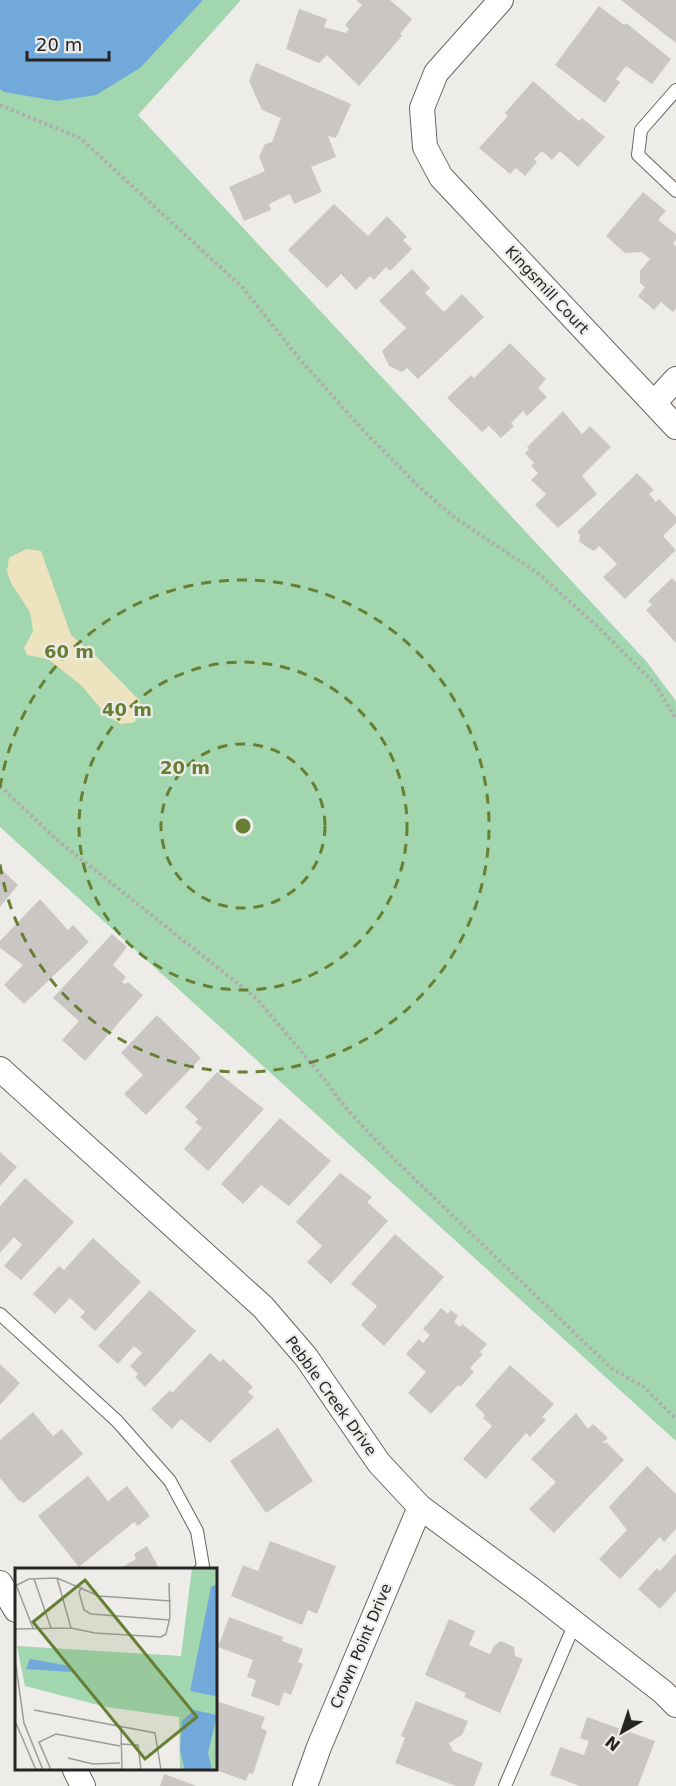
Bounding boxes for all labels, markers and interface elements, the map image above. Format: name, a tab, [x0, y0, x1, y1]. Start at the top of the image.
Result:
scale bar	[27, 24, 110, 62]
text: 20 m	[36, 34, 82, 55]
street label: Kingsmill Court	[502, 242, 593, 338]
text: 60 m	[44, 641, 94, 662]
text: 40 m	[102, 699, 152, 720]
text: 20 m	[160, 757, 210, 778]
centre of rings	[233, 816, 253, 836]
street label: Pebble Creek Drive	[282, 1333, 380, 1459]
inset map	[15, 1568, 218, 1771]
street label: Crown Point Drive	[327, 1581, 395, 1711]
north arrow	[592, 1702, 652, 1762]
text: N	[602, 1732, 624, 1755]

